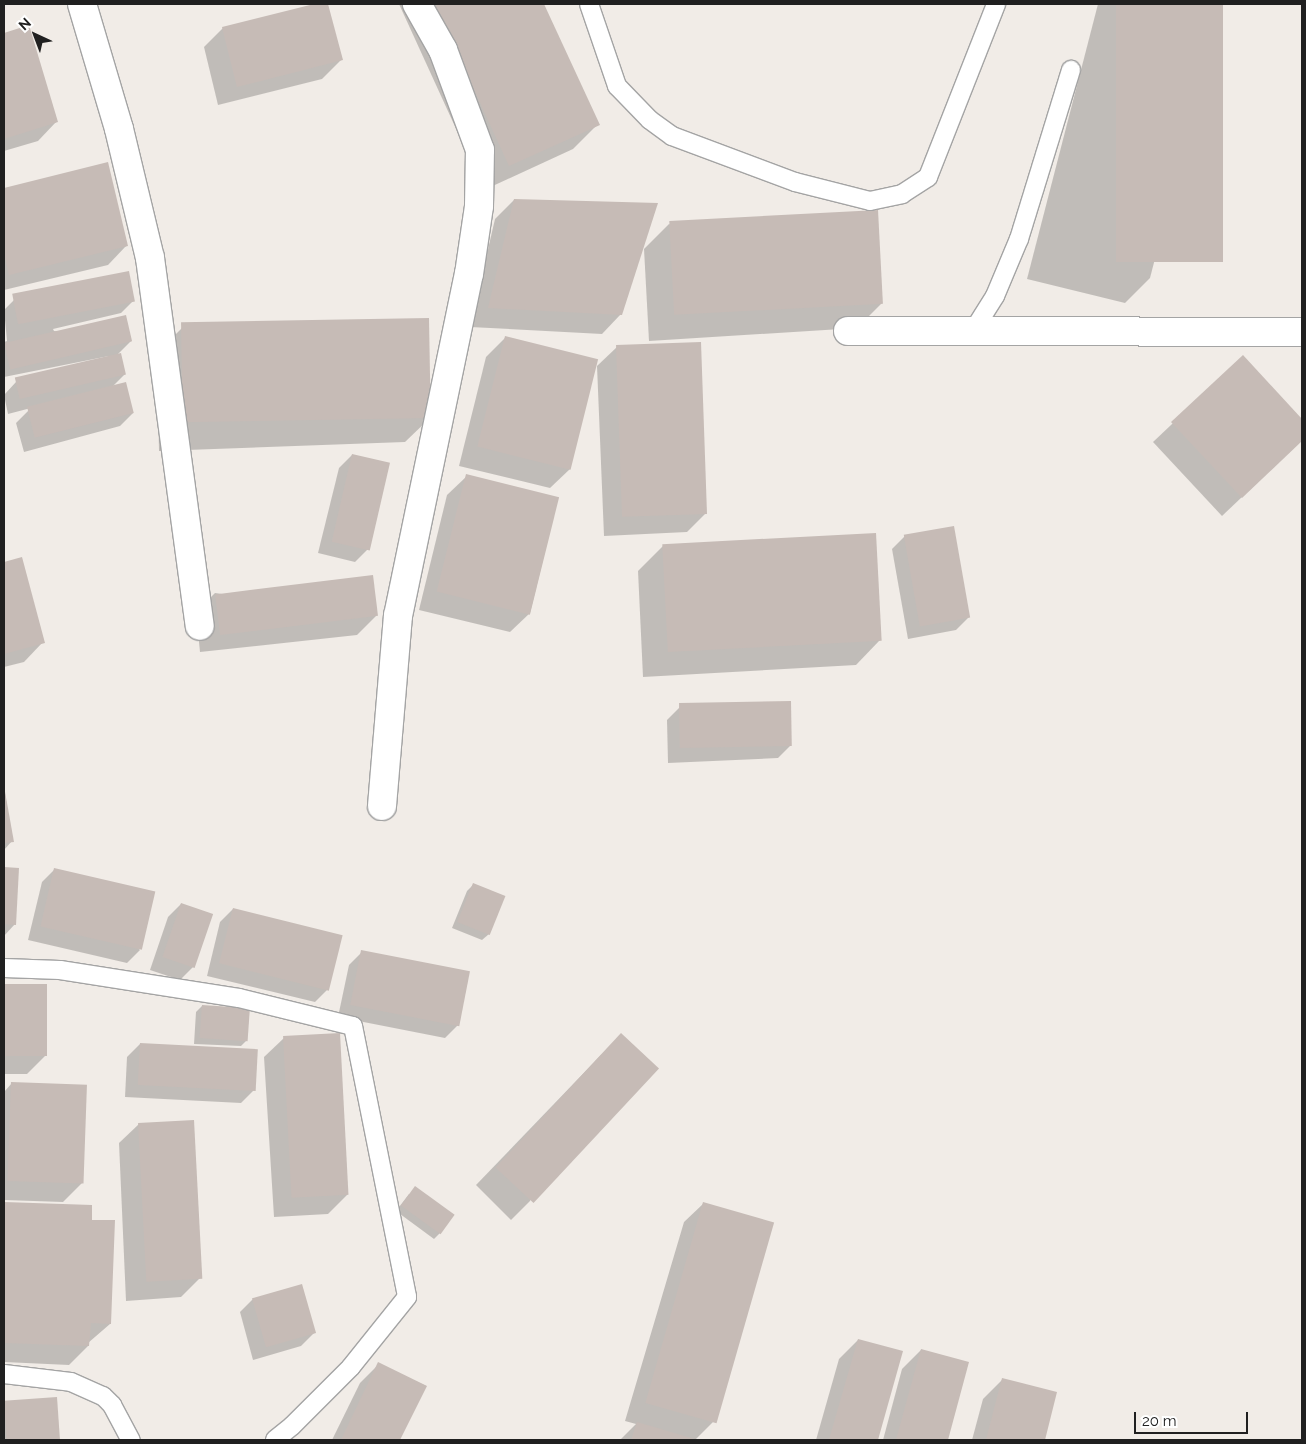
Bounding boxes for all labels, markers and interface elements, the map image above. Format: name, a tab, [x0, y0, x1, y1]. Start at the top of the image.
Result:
north arrow	[10, 10, 60, 60]
text: N	[15, 15, 34, 34]
scale bar	[1136, 1402, 1250, 1434]
text: 20 m	[1142, 1412, 1177, 1430]

